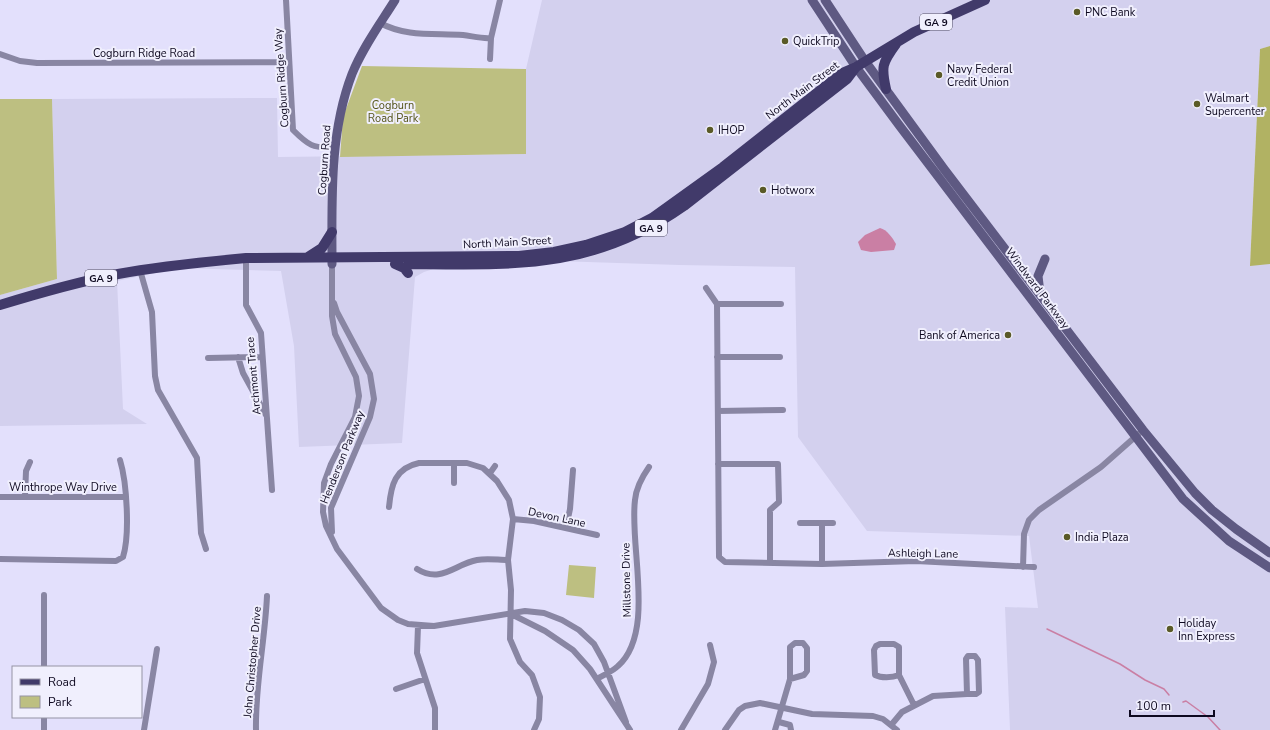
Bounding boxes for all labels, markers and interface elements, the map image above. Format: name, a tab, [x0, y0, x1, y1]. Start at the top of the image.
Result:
place label: PNC Bank	[1085, 5, 1136, 20]
marker: PNC Bank	[1072, 7, 1082, 17]
road number: GA 9	[920, 14, 952, 30]
street label: Cogburn Ridge Way	[271, 27, 292, 128]
place label: QuickTrip	[793, 34, 839, 49]
marker: QuickTrip	[780, 36, 790, 46]
street label: Cogburn Ridge Road	[93, 46, 195, 61]
street label: North Main Street	[763, 58, 842, 123]
place label: Navy Federal Credit Union	[947, 62, 1013, 90]
marker: Navy Federal Credit Union	[934, 70, 944, 80]
place label: Walmart Supercenter	[1205, 91, 1265, 119]
park label: Cogburn Road Park	[368, 98, 419, 126]
marker: Walmart Supercenter	[1192, 99, 1202, 109]
place label: IHOP	[718, 123, 745, 138]
street label: Cogburn Road	[315, 124, 334, 196]
marker: IHOP	[705, 125, 715, 135]
place label: Hotworx	[771, 183, 815, 198]
marker: Hotworx	[758, 185, 768, 195]
road number: GA 9	[635, 220, 667, 236]
street label: North Main Street	[463, 233, 552, 252]
street label: Windward Parkway	[1002, 245, 1073, 332]
road number: GA 9	[85, 270, 117, 286]
place label: Bank of America	[919, 328, 1000, 343]
marker: Bank of America	[1003, 330, 1013, 340]
street label: Archmont Trace	[243, 336, 264, 415]
street label: Henderson Parkway	[317, 408, 368, 506]
street label: Winthrope Way Drive	[9, 480, 117, 495]
street label: Devon Lane	[527, 504, 587, 531]
place label: India Plaza	[1075, 530, 1129, 545]
marker: India Plaza	[1062, 532, 1072, 542]
street label: Millstone Drive	[618, 542, 635, 617]
street label: Ashleigh Lane	[888, 545, 959, 562]
street label: John Christopher Drive	[240, 606, 265, 719]
place label: Holiday Inn Express	[1178, 616, 1235, 644]
marker: Holiday Inn Express	[1165, 624, 1175, 634]
legend	[12, 666, 142, 718]
text: Road	[48, 674, 76, 690]
scale bar	[1130, 692, 1214, 718]
text: Park	[48, 694, 73, 710]
text: 100 m	[1136, 698, 1171, 714]

